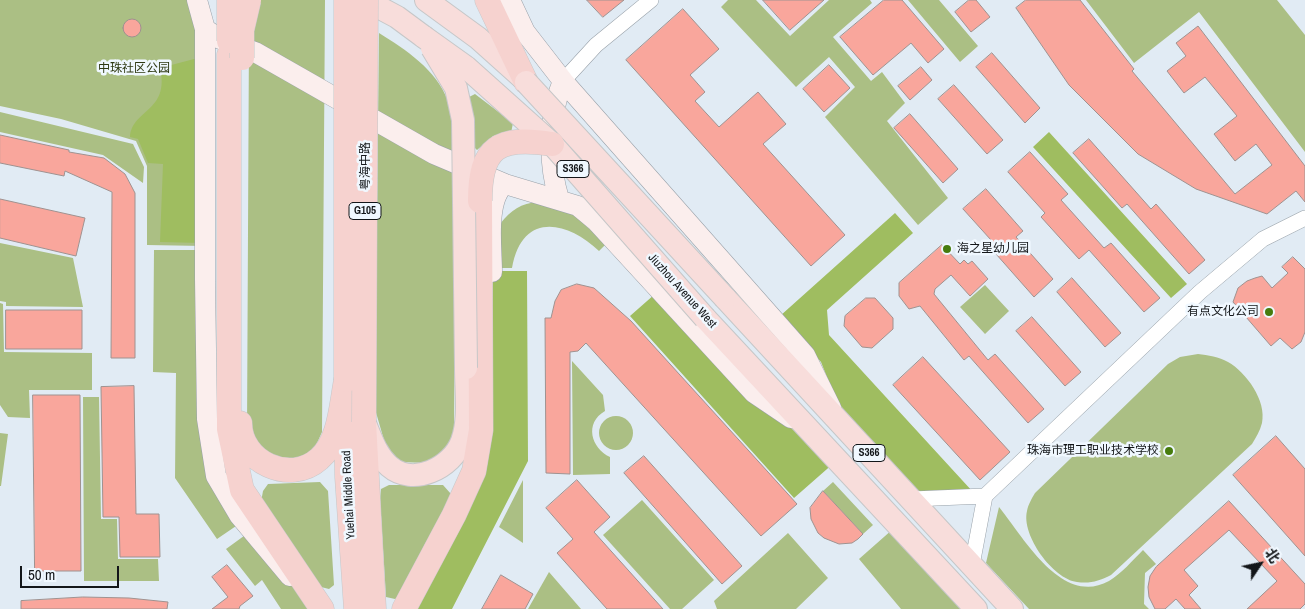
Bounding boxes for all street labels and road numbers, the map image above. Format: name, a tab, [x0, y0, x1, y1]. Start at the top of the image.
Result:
street label: 粤海中路	[359, 142, 373, 190]
road number: S366	[557, 160, 589, 178]
road number: G105	[349, 202, 381, 220]
street label: Jiuzhou Avenue West	[645, 251, 719, 331]
road number: S366	[853, 444, 885, 462]
street label: Yuehai Middle Road	[339, 450, 359, 540]

